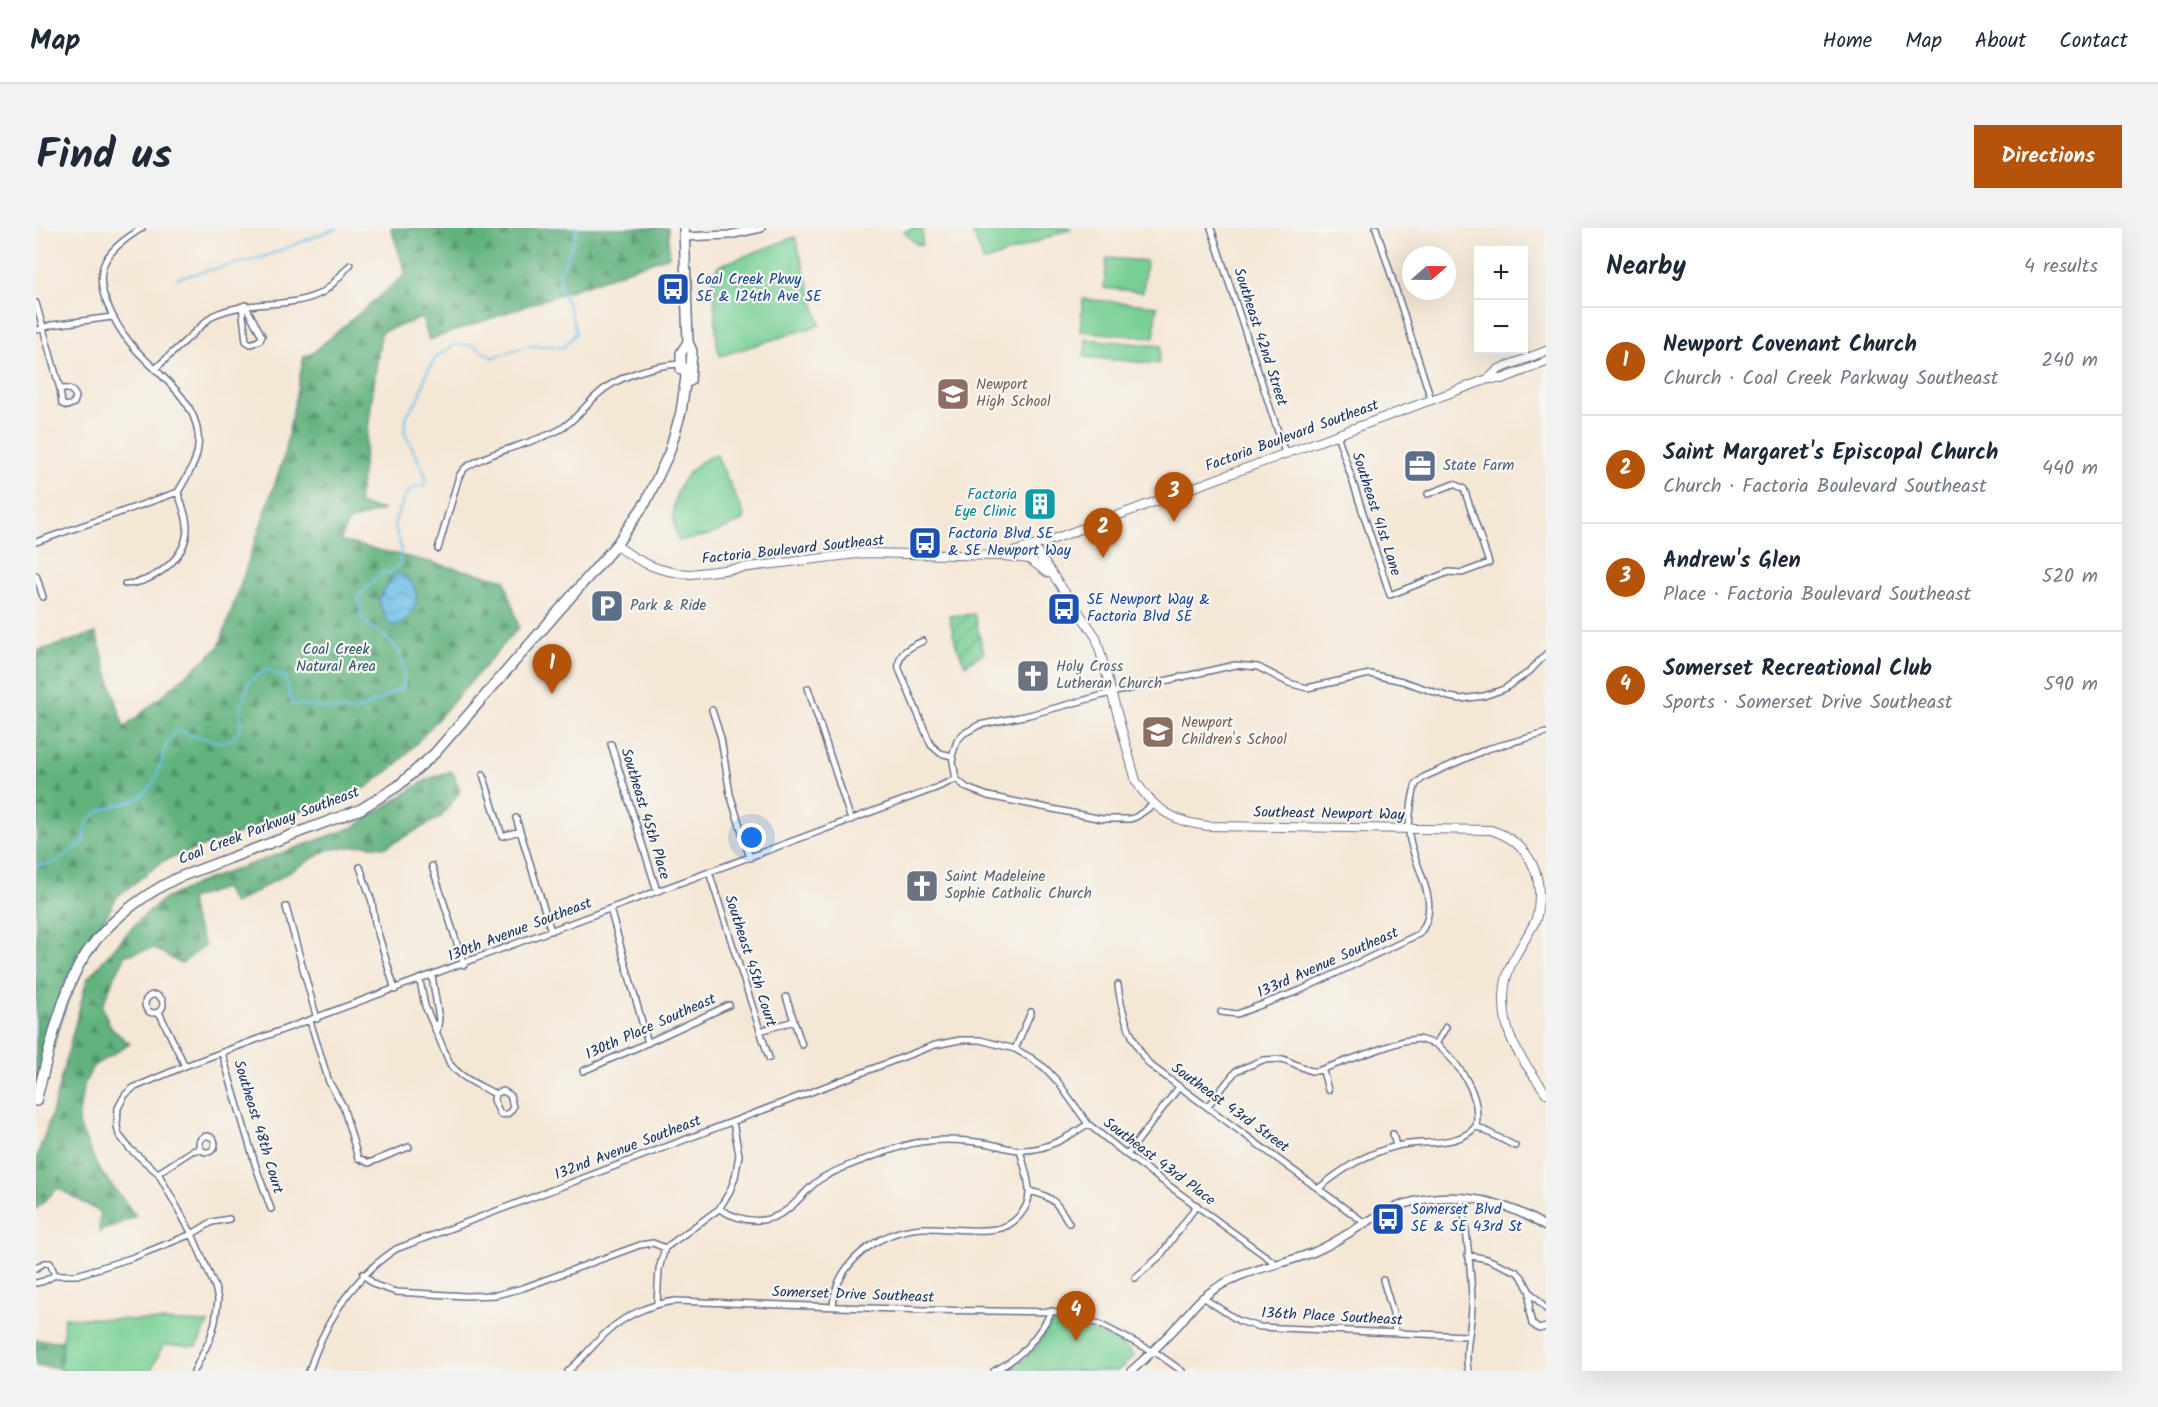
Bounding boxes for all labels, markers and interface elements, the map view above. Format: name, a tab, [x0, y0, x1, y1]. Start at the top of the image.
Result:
text: Map	[30, 19, 81, 64]
text: Home	[1823, 25, 1872, 58]
text: Map	[1905, 25, 1942, 58]
text: About	[1975, 25, 2026, 58]
text: Contact	[2059, 25, 2128, 58]
text: Find us	[36, 123, 172, 190]
button: Directions	[1974, 125, 2122, 188]
north arrow	[1402, 246, 1456, 300]
map controls	[1474, 246, 1528, 354]
button: +	[1474, 246, 1528, 300]
text: Nearby	[1606, 246, 1686, 288]
text: 4 results	[2024, 251, 2098, 283]
street label: Southeast 42nd Street	[1226, 265, 1294, 410]
place label: Coal Creek Pkwy SE & 124th Ave SE	[696, 268, 823, 309]
bus stop icon: Coal Creek Pkwy SE & 124th Ave SE	[655, 271, 691, 307]
button: −	[1474, 300, 1528, 354]
text: Newport Covenant Church	[1663, 328, 1917, 363]
text: 1	[1622, 345, 1629, 377]
text: 240 m	[2041, 345, 2098, 377]
text: Church · Coal Creek Parkway Southeast	[1663, 363, 1999, 395]
place label: Newport High School	[976, 373, 1051, 414]
school or university icon: Newport High School	[935, 376, 971, 412]
street label: Factoria Boulevard Southeast	[1202, 393, 1382, 479]
text: Saint Margaret's Episcopal Church	[1663, 436, 1998, 471]
office icon: State Farm	[1402, 448, 1438, 484]
street label: Southeast 41st Lane	[1345, 449, 1407, 579]
text: 2	[1620, 453, 1631, 485]
text: 440 m	[2042, 453, 2098, 485]
place label: State Farm	[1443, 454, 1514, 478]
text: Church · Factoria Boulevard Southeast	[1663, 471, 1987, 503]
pin: 3	[1154, 472, 1194, 522]
place label: Factoria Eye Clinic	[954, 483, 1017, 524]
building icon: Factoria Eye Clinic	[1022, 486, 1058, 522]
pin: 2	[1084, 508, 1122, 558]
place label: Factoria Blvd SE & SE Newport Way	[948, 522, 1072, 563]
bus stop icon: Factoria Blvd SE & SE Newport Way	[907, 525, 943, 561]
street label: Factoria Boulevard Southeast	[701, 528, 886, 572]
text: Andrew's Glen	[1663, 544, 1801, 579]
text: 3	[1620, 561, 1631, 593]
text: 520 m	[2042, 561, 2098, 593]
text: Place · Factoria Boulevard Southeast	[1663, 579, 1971, 611]
parking icon: Park & Ride	[589, 588, 625, 624]
place label: SE Newport Way & Factoria Blvd SE	[1087, 588, 1210, 629]
bus stop icon: SE Newport Way & Factoria Blvd SE	[1046, 591, 1082, 627]
place label: Park & Ride	[630, 594, 707, 618]
park label: Coal Creek Natural Area	[296, 638, 376, 679]
pin: 1	[532, 644, 572, 694]
text: Somerset Recreational Club	[1663, 652, 1932, 687]
place label: Holy Cross Lutheran Church	[1056, 655, 1162, 696]
church icon: Holy Cross Lutheran Church	[1015, 658, 1051, 694]
text: 4	[1620, 669, 1631, 701]
text: 590 m	[2044, 669, 2098, 701]
text: Sports · Somerset Drive Southeast	[1663, 687, 1953, 719]
place label: Newport Children's School	[1181, 711, 1287, 752]
school or university icon: Newport Children's School	[1140, 714, 1176, 750]
street label: Southeast 45th Place	[614, 745, 676, 883]
street label: Coal Creek Parkway Southeast	[175, 780, 363, 872]
street label: Southeast Newport Way	[1253, 801, 1406, 827]
your location	[737, 823, 766, 852]
place label: Saint Madeleine Sophie Catholic Church	[945, 865, 1092, 906]
church icon: Saint Madeleine Sophie Catholic Church	[904, 868, 940, 904]
street label: 130th Avenue Southeast	[444, 891, 596, 969]
street label: Southeast 45th Court	[717, 892, 783, 1030]
street label: 133rd Avenue Southeast	[1254, 921, 1403, 1005]
street label: 130th Place Southeast	[582, 987, 720, 1067]
street label: Southeast 48th Court	[226, 1057, 290, 1197]
street label: Southeast 43rd Street	[1166, 1057, 1294, 1159]
street label: 132nd Avenue Southeast	[551, 1109, 705, 1187]
street label: Southeast 43rd Place	[1098, 1112, 1220, 1212]
place label: Somerset Blvd SE & SE 43rd St	[1411, 1198, 1522, 1239]
bus stop icon: Somerset Blvd SE & SE 43rd St	[1370, 1201, 1406, 1237]
street label: Somerset Drive Southeast	[771, 1280, 935, 1310]
pin: 4	[1056, 1292, 1096, 1341]
street label: 136th Place Southeast	[1261, 1301, 1404, 1333]

